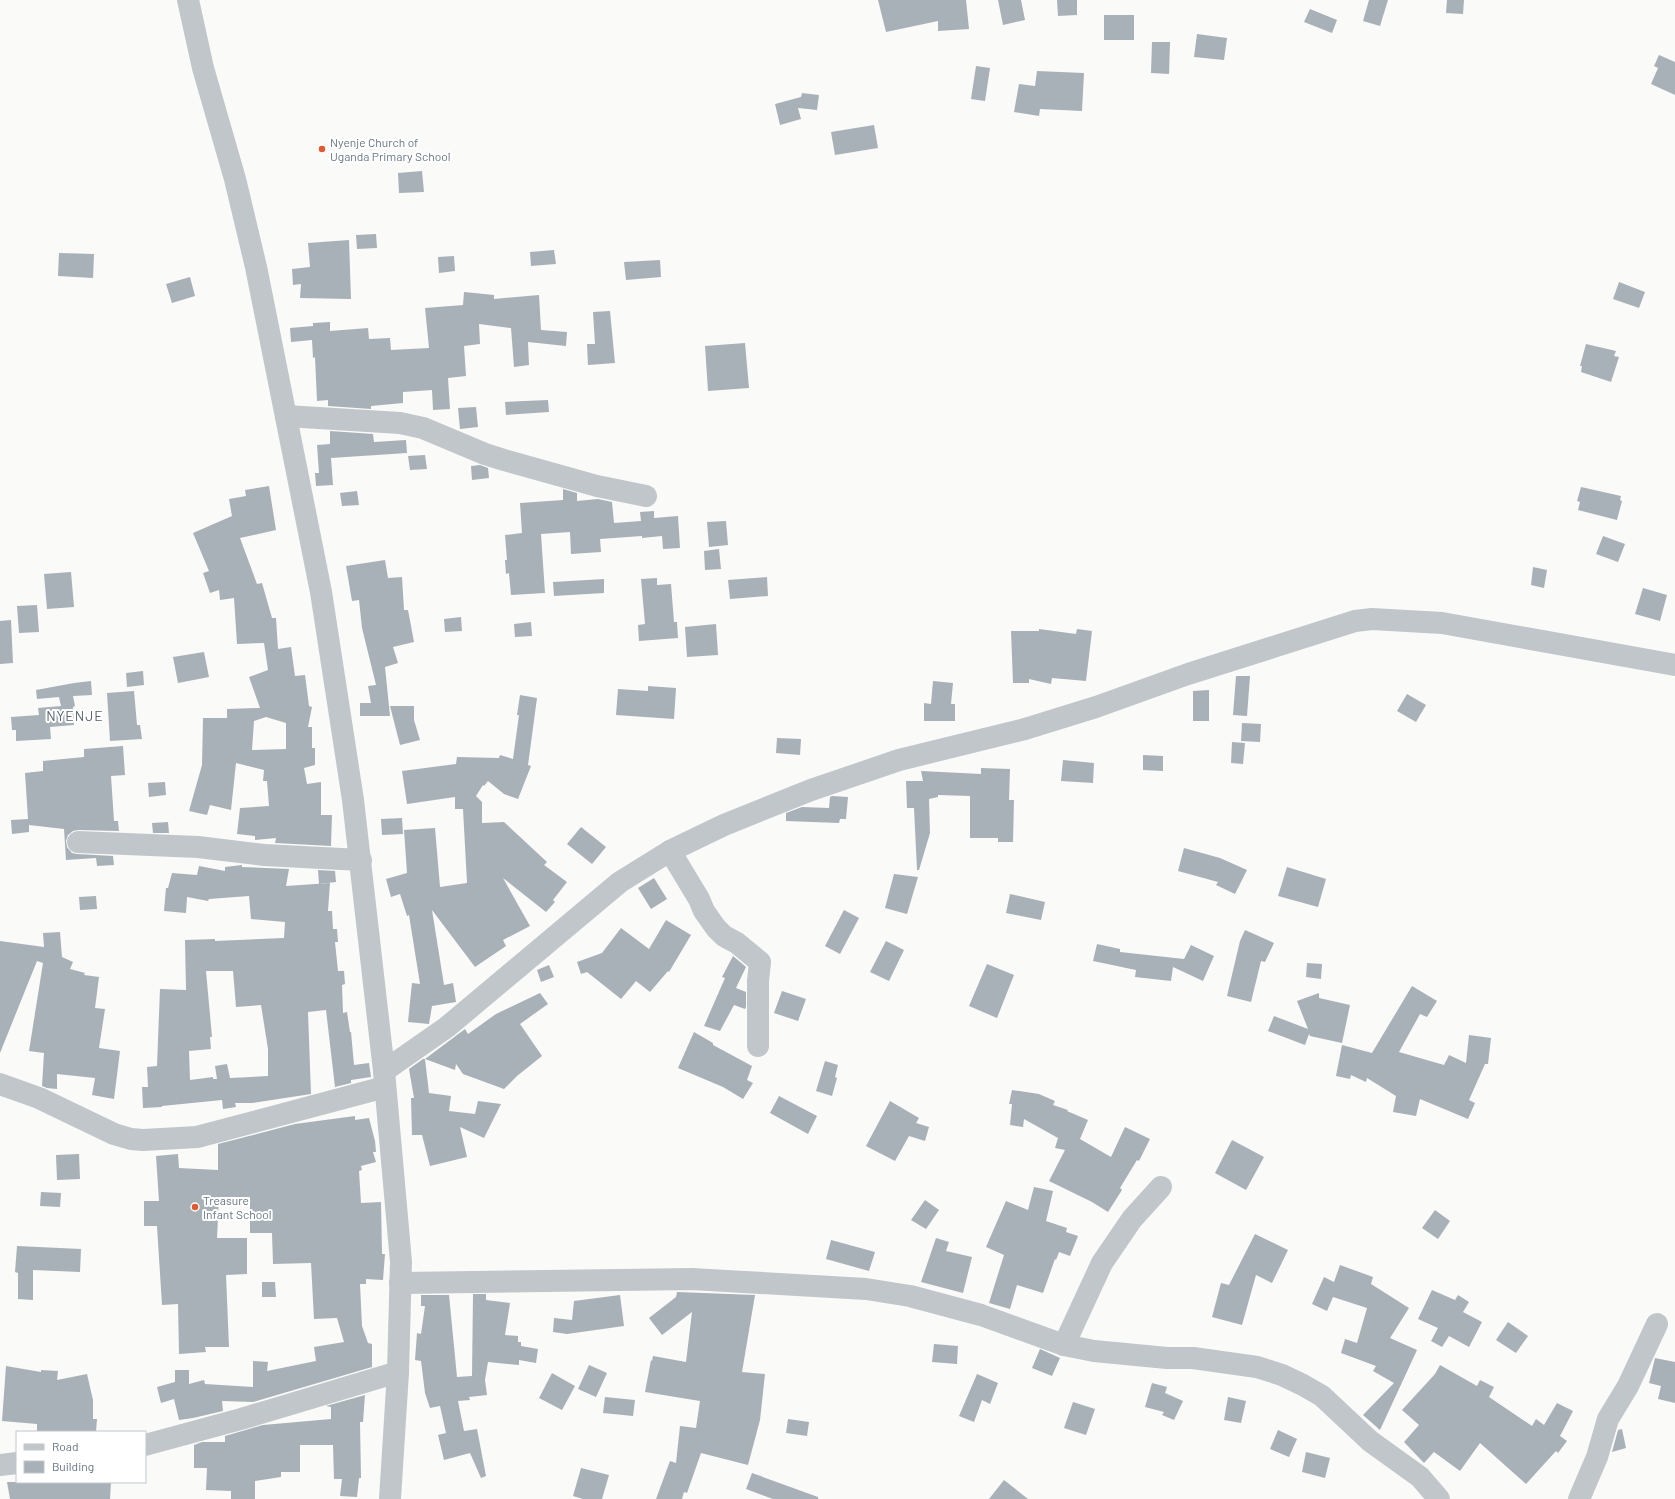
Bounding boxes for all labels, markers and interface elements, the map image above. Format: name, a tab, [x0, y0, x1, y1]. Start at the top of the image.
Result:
place label: Nyenje Church of Uganda Primary School	[330, 135, 451, 163]
marker: Nyenje Church of Uganda Primary School	[317, 144, 327, 154]
district label: NYENJE	[46, 707, 104, 724]
place label: Treasure Infant School	[203, 1193, 271, 1221]
marker: Treasure Infant School	[190, 1202, 200, 1212]
legend	[16, 1431, 146, 1483]
text: Road	[52, 1439, 79, 1453]
text: Building	[52, 1459, 94, 1473]

